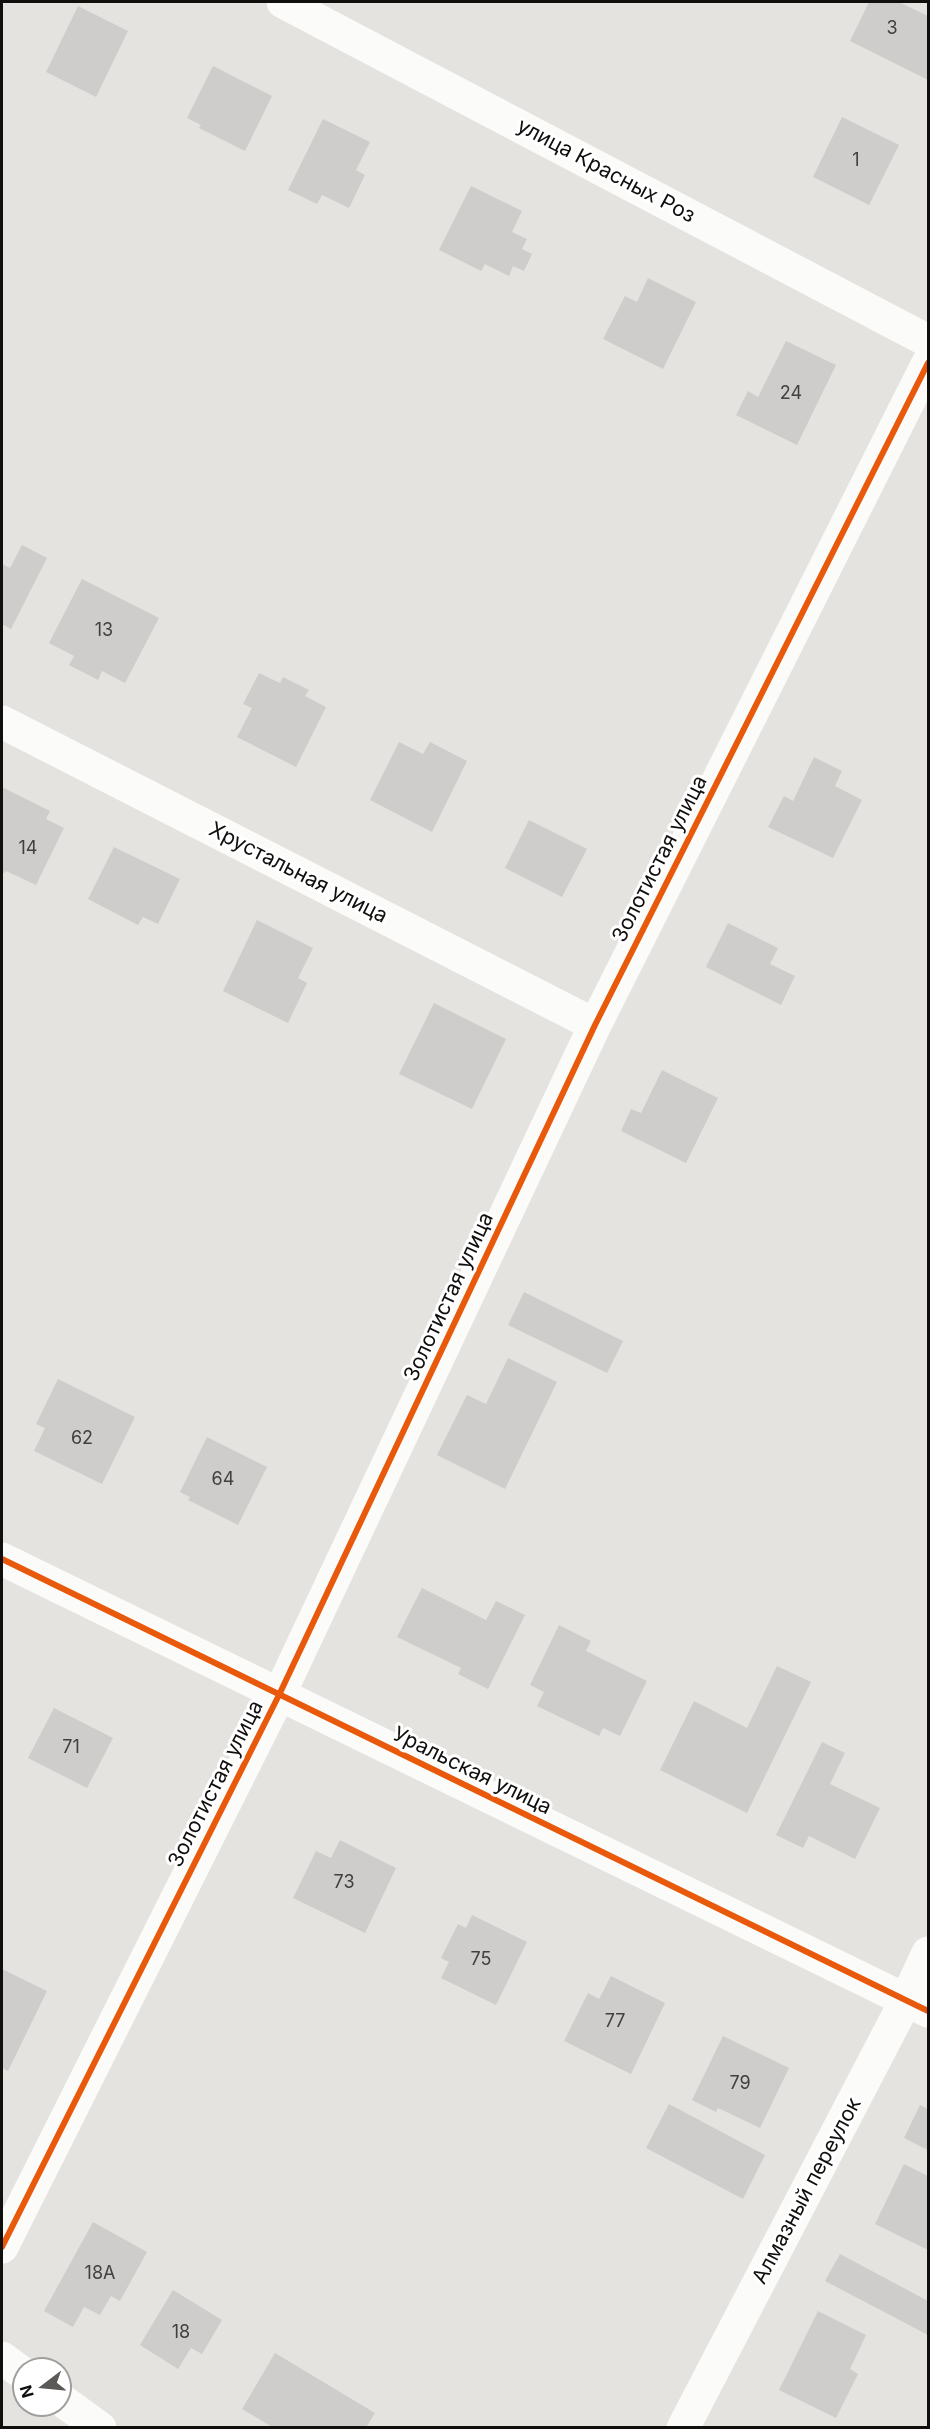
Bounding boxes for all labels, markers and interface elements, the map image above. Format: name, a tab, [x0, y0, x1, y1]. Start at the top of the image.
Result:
house number: 3	[886, 18, 898, 40]
street label: улица Красных Роз	[513, 113, 699, 229]
house number: 1	[852, 150, 860, 172]
house number: 24	[780, 383, 802, 405]
house number: 13	[95, 620, 113, 642]
street label: Золотистая улица	[607, 772, 713, 946]
street label: Хрустальная улица	[205, 817, 391, 929]
house number: 14	[19, 838, 37, 860]
street label: Золотистая улица	[399, 1208, 499, 1386]
house number: 62	[71, 1428, 93, 1450]
house number: 64	[212, 1469, 234, 1491]
street label: Золотистая улица	[163, 1697, 269, 1871]
street label: Уральская улица	[389, 1722, 555, 1820]
house number: 71	[62, 1737, 80, 1759]
house number: 73	[333, 1872, 355, 1894]
house number: 75	[471, 1949, 491, 1971]
house number: 77	[605, 2011, 625, 2033]
house number: 79	[729, 2073, 751, 2095]
street label: Алмазный переулок	[747, 2094, 867, 2288]
house number: 18А	[85, 2263, 115, 2285]
house number: 18	[172, 2322, 190, 2344]
north arrow	[12, 2357, 72, 2417]
text: N	[15, 2383, 38, 2400]

